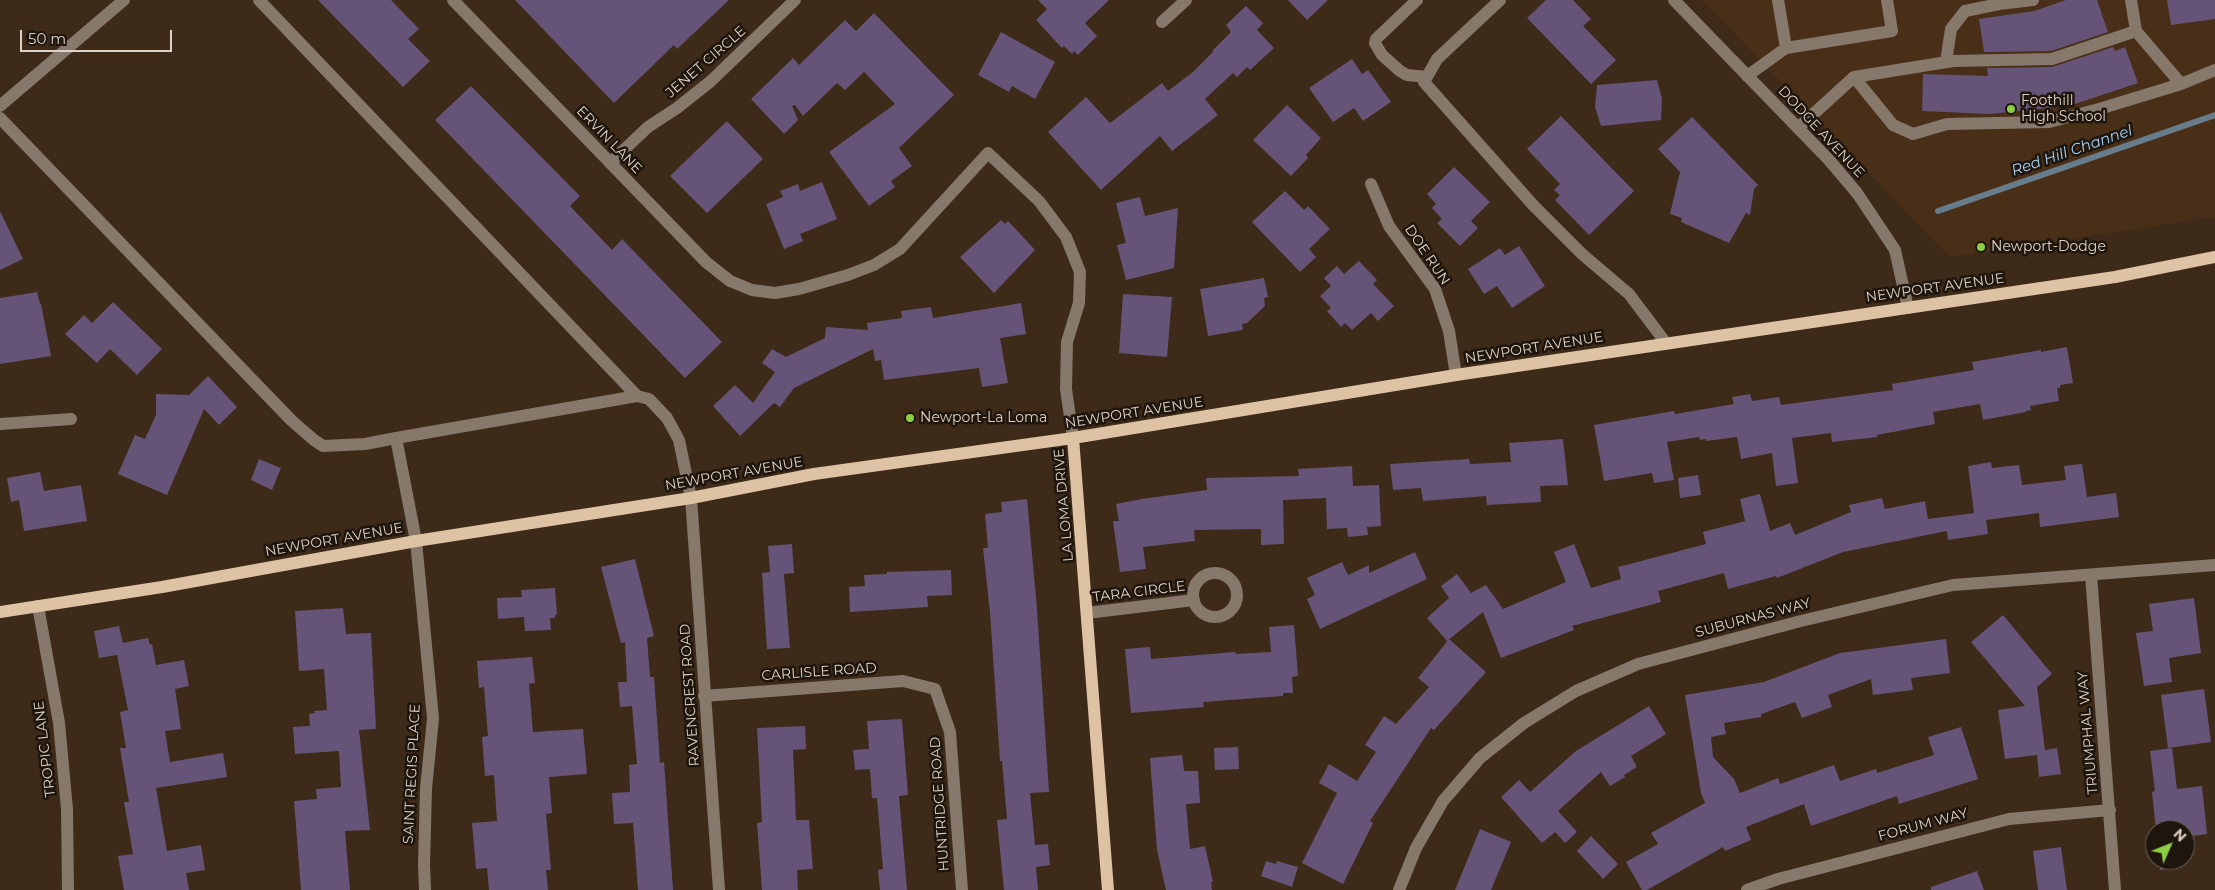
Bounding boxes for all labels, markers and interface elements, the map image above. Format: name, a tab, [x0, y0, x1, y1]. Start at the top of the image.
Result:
scale bar	[22, 20, 175, 52]
street label: JENET CIRCLE	[663, 23, 749, 101]
text: 50 m	[28, 29, 66, 48]
street label: DODGE AVENUE	[1774, 83, 1868, 181]
place label: Foothill High School	[2021, 93, 2106, 125]
street label: ERVIN LANE	[573, 103, 645, 177]
marker: Foothill High School	[2005, 103, 2017, 115]
water label: Red Hill Channel	[2009, 122, 2135, 180]
street label: DOE RUN	[1401, 222, 1453, 288]
place label: Newport-Dodge	[1991, 239, 2106, 255]
marker: Newport-Dodge	[1975, 241, 1987, 253]
street label: NEWPORT AVENUE	[1865, 270, 2005, 306]
street label: NEWPORT AVENUE	[1464, 329, 1604, 367]
street label: NEWPORT AVENUE	[1064, 394, 1204, 432]
place label: Newport-La Loma	[920, 410, 1047, 426]
marker: Newport-La Loma	[904, 412, 916, 424]
street label: LA LOMA DRIVE	[1051, 448, 1077, 562]
street label: NEWPORT AVENUE	[664, 454, 804, 494]
street label: NEWPORT AVENUE	[264, 520, 404, 560]
street label: TARA CIRCLE	[1092, 578, 1186, 606]
street label: SUBURNAS WAY	[1694, 595, 1812, 641]
street label: RAVENCREST ROAD	[677, 623, 703, 767]
street label: CARLISLE ROAD	[761, 660, 877, 684]
street label: TRIUMPHAL WAY	[2074, 671, 2102, 795]
street label: TROPIC LANE	[31, 700, 59, 798]
street label: SAINT REGIS PLACE	[400, 704, 424, 844]
street label: HUNTRIDGE ROAD	[927, 736, 953, 872]
street label: FORUM WAY	[1876, 805, 1970, 845]
north arrow	[2145, 820, 2195, 870]
text: N	[2170, 825, 2190, 846]

